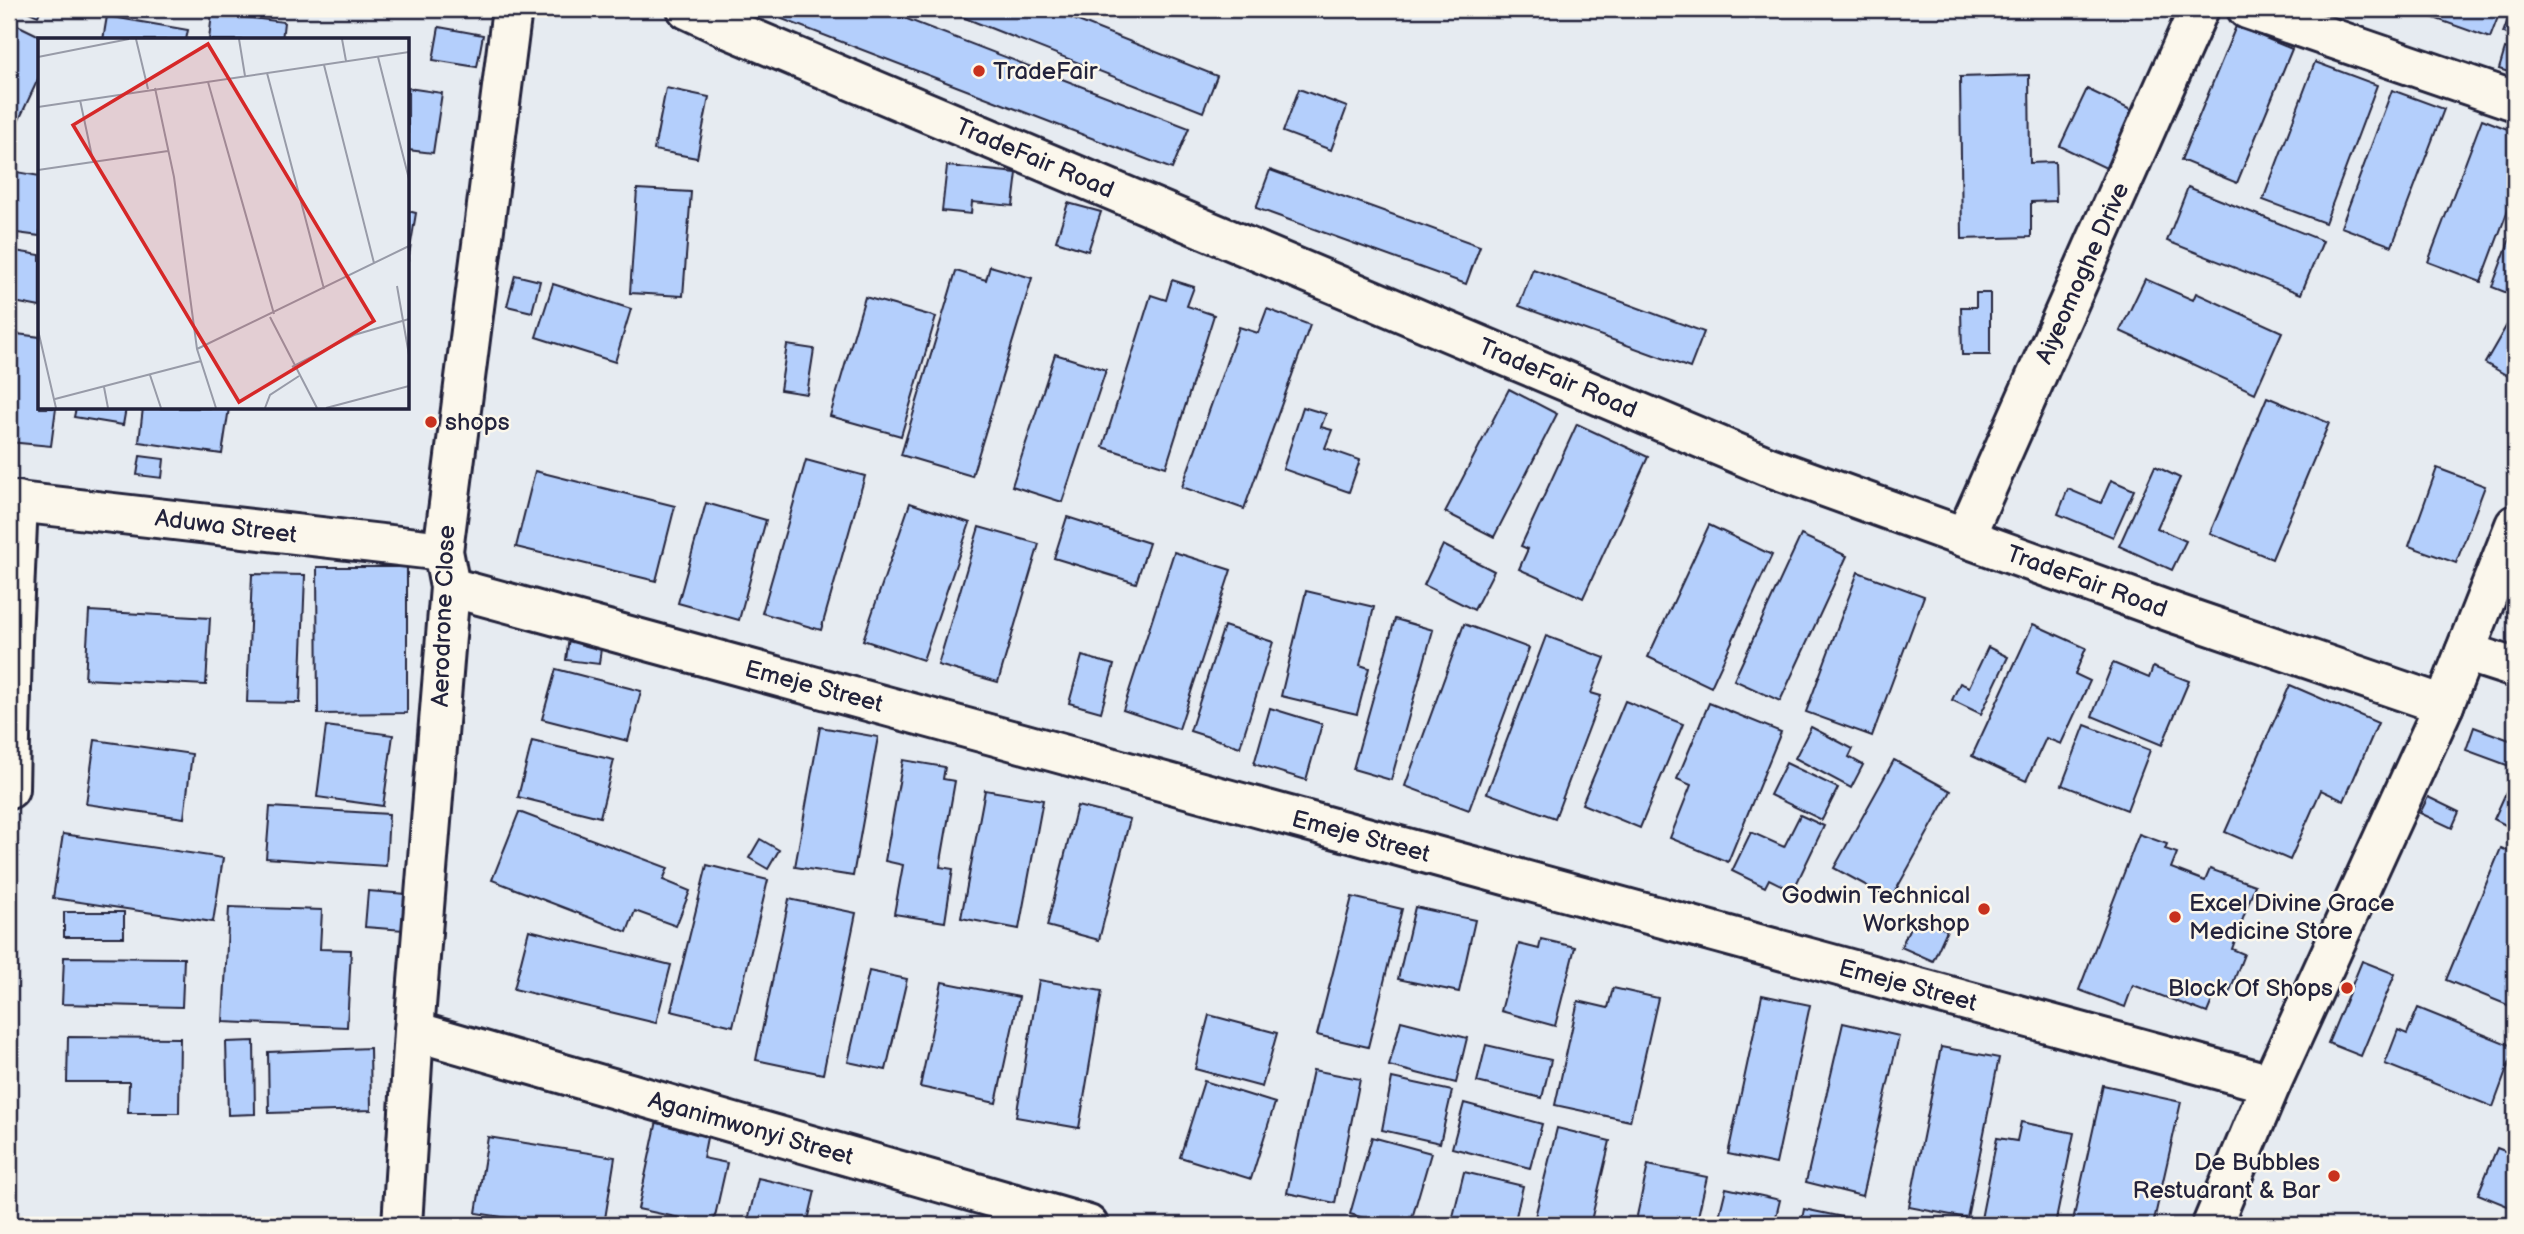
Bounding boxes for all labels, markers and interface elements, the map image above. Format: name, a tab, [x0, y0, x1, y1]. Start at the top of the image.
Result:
inset map	[38, 38, 410, 410]
place label: TradeFair	[993, 57, 1098, 86]
marker: TradeFair	[971, 63, 987, 79]
street label: TradeFair Road	[951, 112, 1118, 205]
street label: Aiyeomoghe Drive	[2029, 178, 2135, 368]
street label: TradeFair Road	[1474, 332, 1641, 425]
place label: shops	[445, 408, 510, 437]
marker: shops	[423, 414, 439, 430]
street label: Aduwa Street	[153, 503, 299, 550]
street label: Aerodrone Close	[426, 525, 461, 707]
street label: TradeFair Road	[2002, 539, 2171, 624]
street label: Emeje Street	[742, 654, 887, 719]
street label: Emeje Street	[1289, 804, 1434, 869]
place label: Godwin Technical Workshop	[1782, 881, 1970, 938]
place label: Excel Divine Grace Medicine Store	[2189, 889, 2395, 946]
marker: Godwin Technical Workshop	[1976, 901, 1992, 917]
marker: Excel Divine Grace Medicine Store	[2167, 909, 2183, 925]
street label: Emeje Street	[1836, 953, 1981, 1018]
place label: Block Of Shops	[2168, 974, 2333, 1003]
marker: Block Of Shops	[2339, 980, 2355, 996]
street label: Aganimwonyi Street	[645, 1085, 857, 1172]
place label: De Bubbles Restuarant & Bar	[2132, 1148, 2320, 1205]
marker: De Bubbles Restuarant & Bar	[2326, 1168, 2342, 1184]

